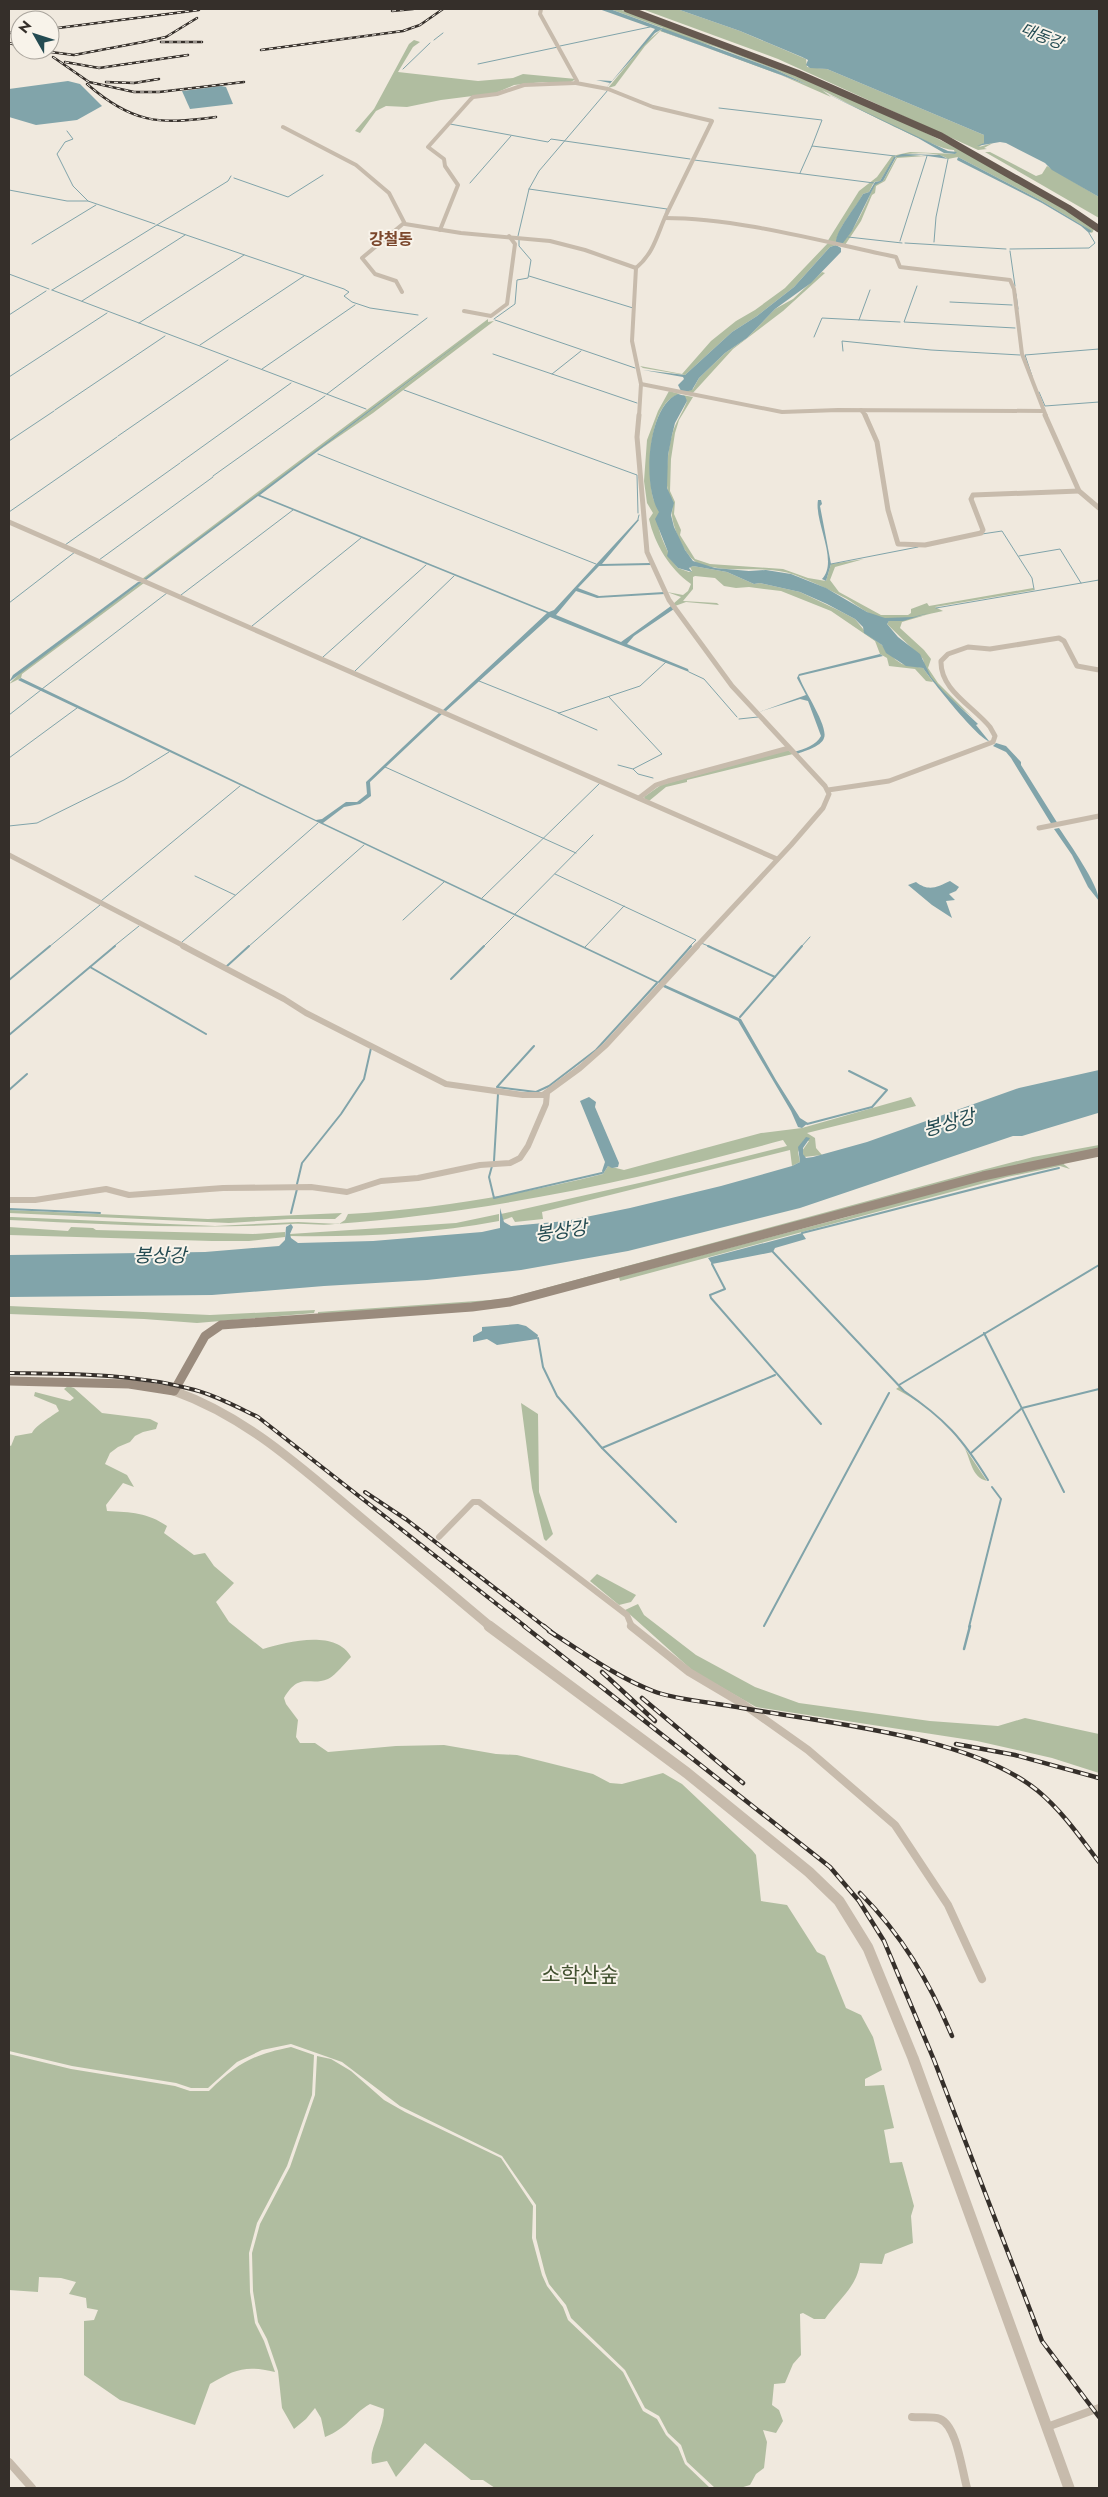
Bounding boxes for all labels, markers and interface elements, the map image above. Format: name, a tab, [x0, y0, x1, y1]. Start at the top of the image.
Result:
north arrow	[10, 10, 60, 60]
text: N	[14, 16, 36, 37]
water label: 대동강	[1017, 17, 1069, 55]
district label: 강철동	[369, 228, 413, 251]
water label: 봉상강	[920, 1102, 980, 1143]
water label: 봉상강	[533, 1214, 591, 1248]
water label: 봉상강	[134, 1242, 189, 1269]
park label: 소학산숲	[541, 1960, 619, 1990]

